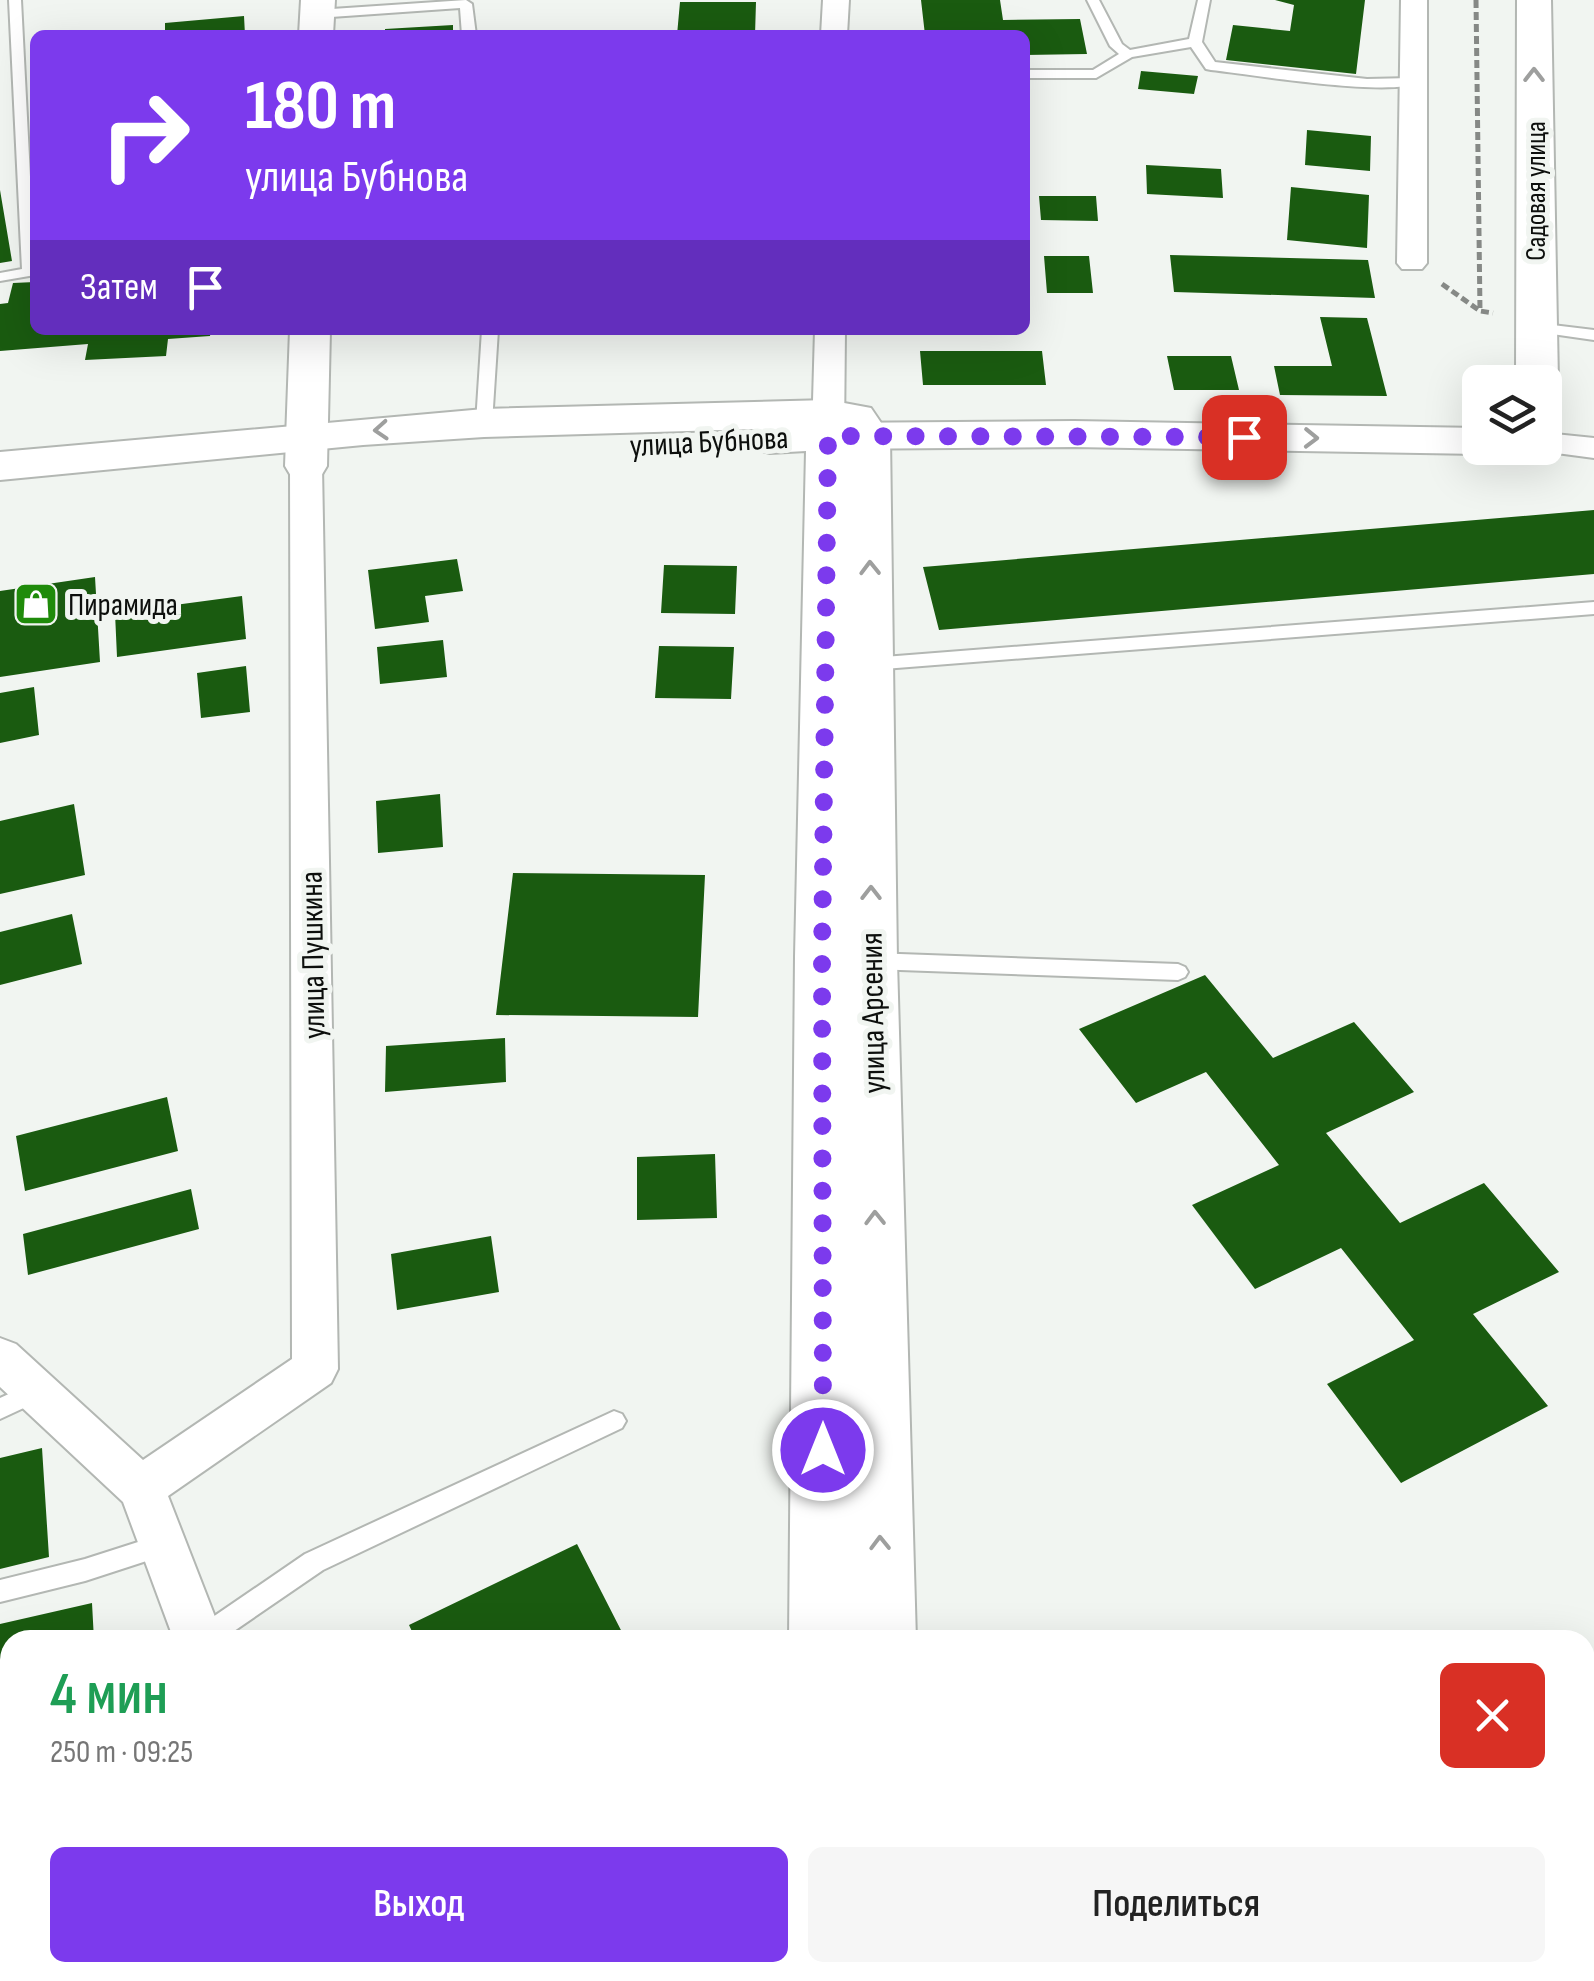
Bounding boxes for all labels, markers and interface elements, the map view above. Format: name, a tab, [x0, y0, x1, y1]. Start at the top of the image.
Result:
text: 180 m	[245, 65, 396, 149]
one-way arrow	[1523, 67, 1545, 82]
icon: right	[80, 70, 210, 200]
street label: Садовая улица	[1520, 121, 1553, 261]
text: улица Бубнова	[245, 150, 468, 205]
icon: arrive	[178, 260, 233, 315]
text: Затем	[80, 265, 158, 310]
map controls	[1462, 365, 1562, 465]
button: layers	[1462, 365, 1562, 465]
pin	[1202, 395, 1287, 480]
icon: arrive	[1217, 410, 1272, 465]
one-way arrow	[372, 419, 388, 440]
street label: улица Бубнова	[629, 419, 789, 466]
one-way arrow	[1304, 427, 1320, 449]
one-way arrow	[859, 559, 881, 574]
shop icon: Пирамида	[13, 581, 59, 627]
place label: Пирамида	[68, 586, 178, 625]
street label: улица Пушкина	[293, 871, 334, 1039]
one-way arrow	[860, 884, 882, 900]
street label: улица Арсения	[853, 932, 894, 1094]
one-way arrow	[864, 1209, 885, 1225]
position arrow	[771, 1398, 875, 1502]
one-way arrow	[870, 1534, 891, 1550]
text: 4 мин	[50, 1659, 168, 1731]
button: close	[1440, 1663, 1545, 1768]
text: 250 m · 09:25	[50, 1733, 193, 1772]
button: Выход	[50, 1847, 788, 1962]
button: Поделиться	[808, 1847, 1545, 1962]

